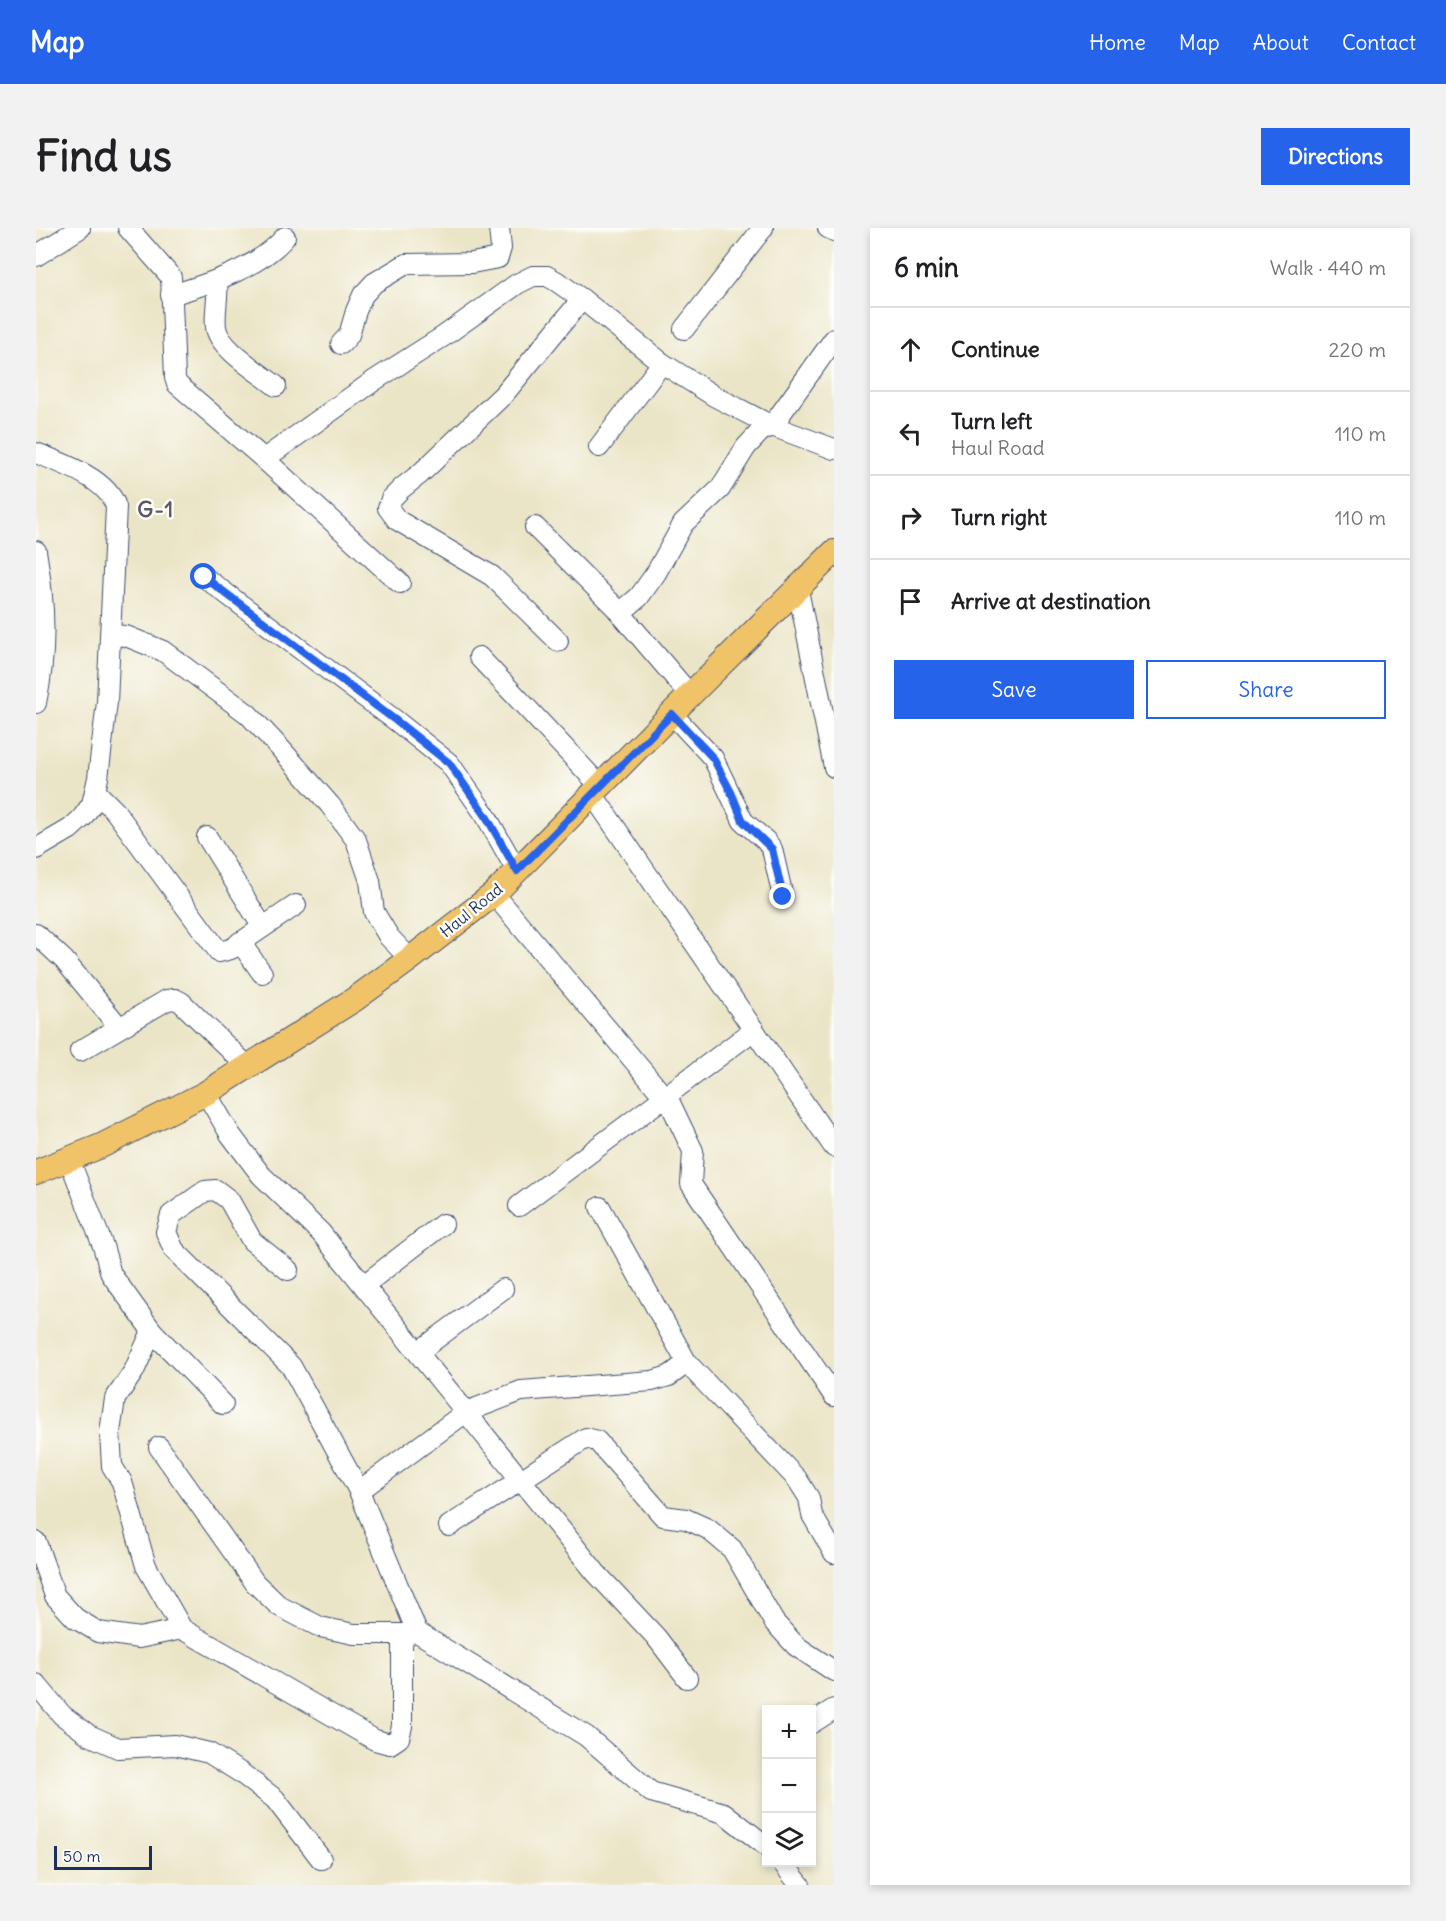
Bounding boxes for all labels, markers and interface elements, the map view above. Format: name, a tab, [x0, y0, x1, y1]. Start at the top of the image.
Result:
text: Map	[30, 24, 84, 60]
text: Home	[1089, 29, 1146, 56]
text: Map	[1179, 29, 1220, 56]
text: About	[1253, 29, 1309, 56]
text: Contact	[1342, 29, 1416, 56]
button: Directions	[1261, 128, 1410, 185]
text: Find us	[36, 130, 172, 182]
text: 6 min	[894, 251, 959, 284]
text: Walk · 440 m	[1270, 255, 1386, 280]
icon: ahead	[894, 333, 927, 366]
text: Continue	[951, 335, 1040, 363]
text: 220 m	[1329, 337, 1386, 362]
text: Turn left	[951, 407, 1032, 435]
icon: left	[894, 417, 927, 450]
text: 110 m	[1335, 421, 1386, 446]
text: Haul Road	[951, 435, 1045, 460]
district label: G-1	[137, 495, 175, 523]
icon: right	[894, 501, 927, 534]
text: Turn right	[951, 503, 1047, 531]
text: 110 m	[1335, 505, 1386, 530]
route start	[190, 563, 216, 589]
icon: arrive	[894, 585, 927, 618]
text: Arrive at destination	[951, 587, 1151, 615]
button: Save	[894, 660, 1134, 719]
button: Share	[1146, 660, 1386, 719]
street label: Haul Road	[436, 879, 506, 941]
route end	[769, 883, 795, 909]
map controls	[762, 1705, 816, 1867]
button: +	[762, 1705, 816, 1759]
button: −	[762, 1759, 816, 1813]
button: layers	[762, 1813, 816, 1867]
scale bar	[54, 1843, 152, 1870]
text: 50 m	[63, 1846, 101, 1866]

